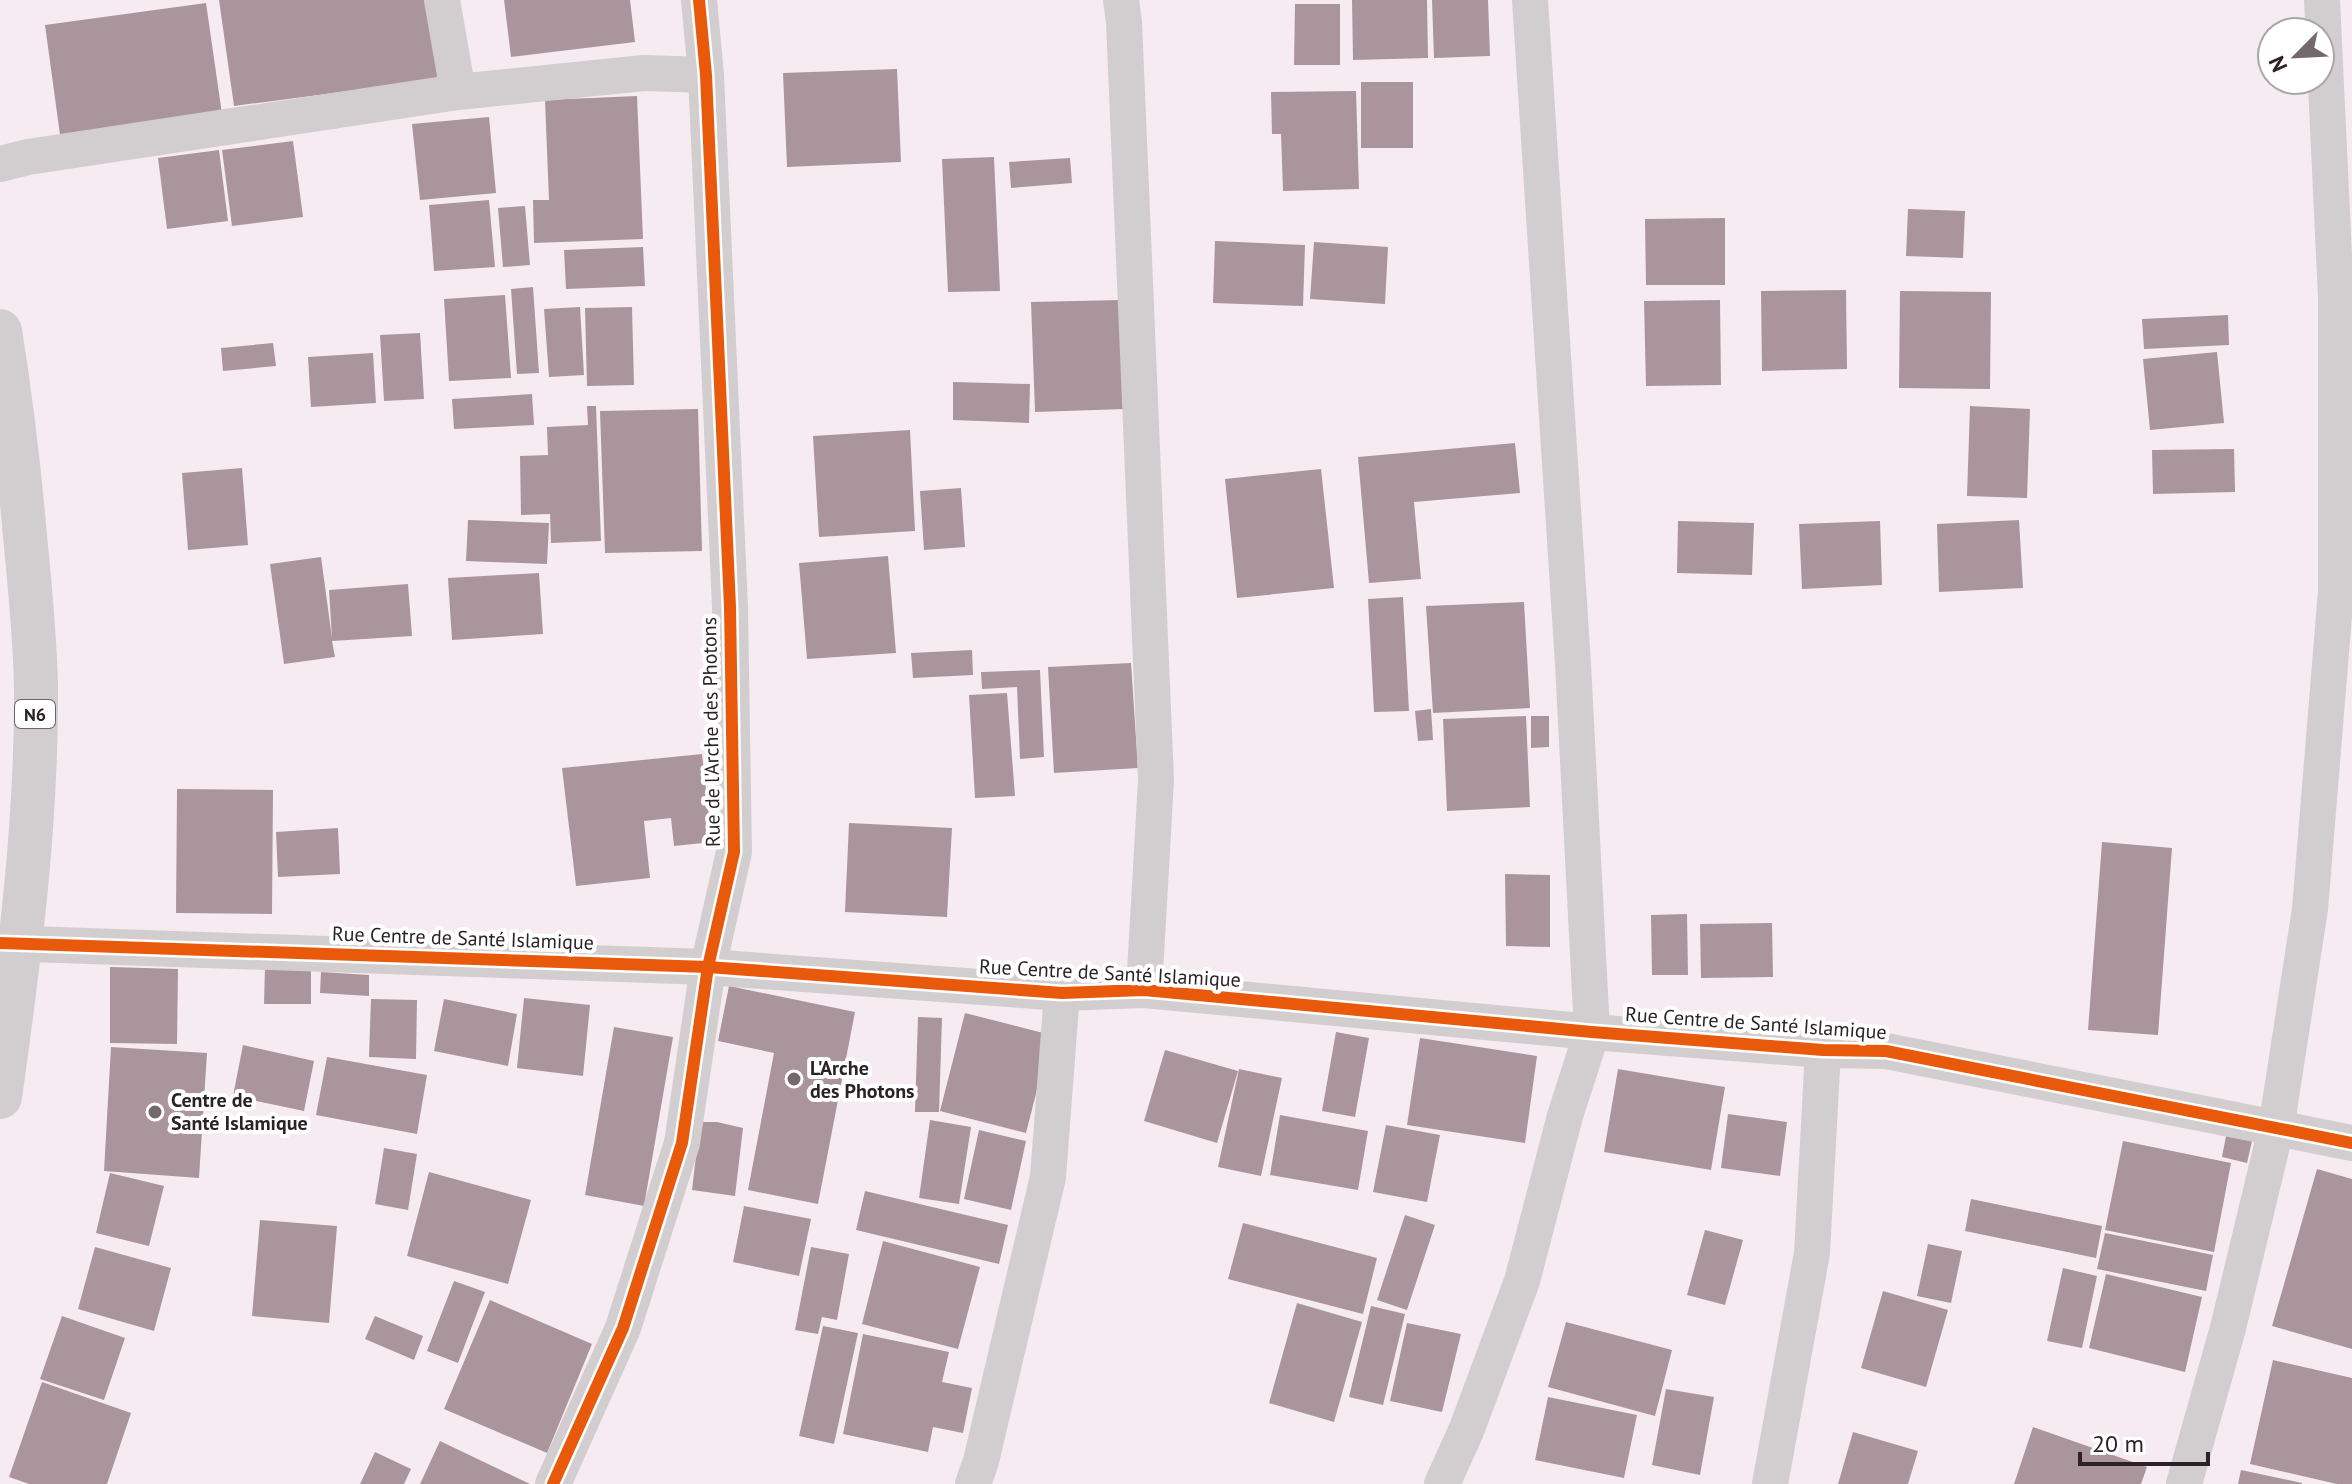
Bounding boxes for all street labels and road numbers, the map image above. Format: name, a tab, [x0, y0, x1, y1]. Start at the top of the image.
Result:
street label: Rue de l'Arche des Photons	[696, 617, 726, 847]
road number: N6	[15, 700, 55, 728]
street label: Rue Centre de Santé Islamique	[332, 920, 594, 956]
street label: Rue Centre de Santé Islamique	[979, 953, 1241, 993]
street label: Rue Centre de Santé Islamique	[1624, 1001, 1888, 1045]

